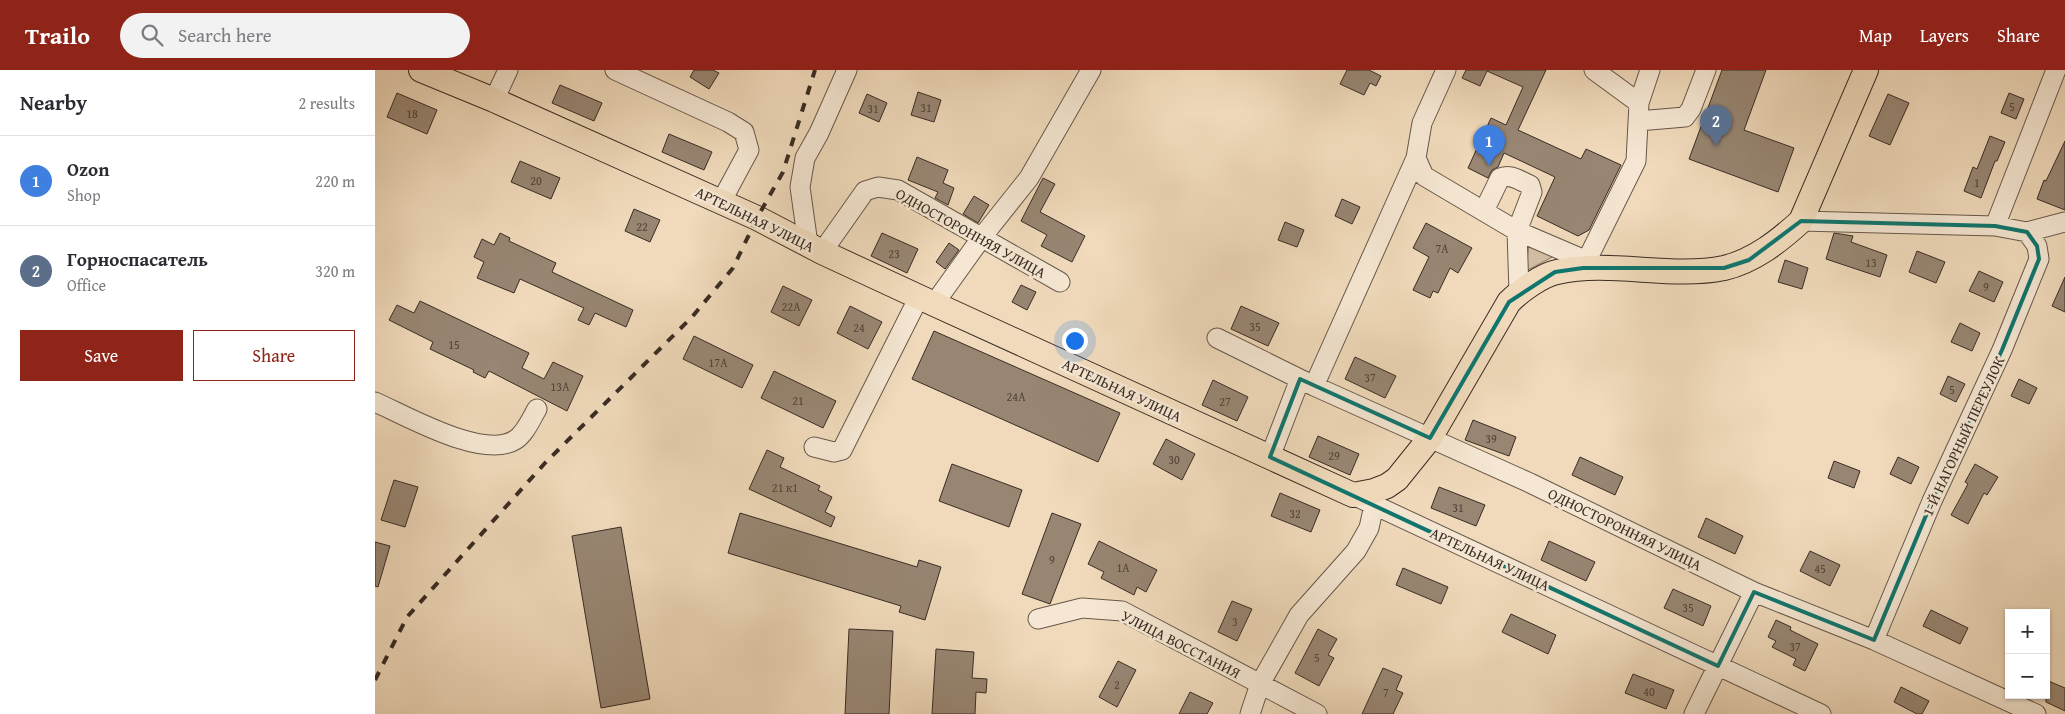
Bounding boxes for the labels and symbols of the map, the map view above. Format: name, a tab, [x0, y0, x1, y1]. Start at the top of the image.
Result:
house number: 5	[2009, 98, 2015, 115]
house number: 31	[920, 99, 932, 116]
house number: 31	[867, 100, 879, 117]
house number: 18	[406, 105, 418, 122]
pin: 2	[1700, 105, 1732, 146]
pin: 1	[1473, 125, 1505, 166]
house number: 20	[530, 172, 542, 189]
house number: 1	[1974, 174, 1980, 191]
street label: АРТЕЛЬНАЯ УЛИЦА	[692, 181, 818, 257]
street label: ОДНОСТОРОННЯЯ УЛИЦА	[892, 183, 1050, 283]
house number: 22	[636, 218, 648, 235]
house number: 7А	[1435, 240, 1449, 257]
house number: 23	[888, 245, 900, 262]
house number: 13	[1865, 254, 1877, 271]
house number: 9	[1983, 278, 1989, 295]
house number: 22А	[782, 298, 801, 315]
house number: 35	[1249, 318, 1261, 335]
house number: 24	[853, 319, 865, 336]
your location	[1062, 328, 1088, 354]
house number: 15	[448, 336, 460, 353]
street label: 1-Й НАГОРНЫЙ ПЕРЕУЛОК	[1917, 352, 2010, 519]
street label: АРТЕЛЬНАЯ УЛИЦА	[1059, 353, 1185, 427]
house number: 17А	[709, 354, 728, 371]
house number: 37	[1364, 369, 1376, 386]
house number: 13А	[551, 378, 570, 395]
house number: 5	[1949, 381, 1955, 398]
house number: 24А	[1007, 388, 1026, 405]
house number: 21	[792, 392, 804, 409]
house number: 27	[1219, 393, 1231, 410]
house number: 39	[1485, 430, 1497, 447]
house number: 29	[1328, 447, 1340, 464]
house number: 30	[1168, 451, 1180, 468]
house number: 21 к1	[772, 479, 798, 496]
street label: ОДНОСТОРОННЯЯ УЛИЦА	[1544, 483, 1706, 575]
house number: 31	[1452, 499, 1464, 516]
house number: 32	[1289, 505, 1301, 522]
street label: АРТЕЛЬНАЯ УЛИЦА	[1427, 522, 1553, 596]
house number: 9	[1049, 551, 1055, 568]
house number: 1А	[1116, 559, 1130, 576]
house number: 45	[1814, 560, 1826, 577]
house number: 35	[1682, 599, 1694, 616]
street label: УЛИЦА ВОССТАНИЯ	[1118, 605, 1244, 683]
house number: 3	[1232, 613, 1238, 630]
house number: 37	[1789, 638, 1801, 655]
house number: 5	[1314, 649, 1320, 666]
house number: 2	[1114, 676, 1120, 693]
house number: 40	[1643, 683, 1655, 700]
house number: 7	[1383, 684, 1389, 701]

